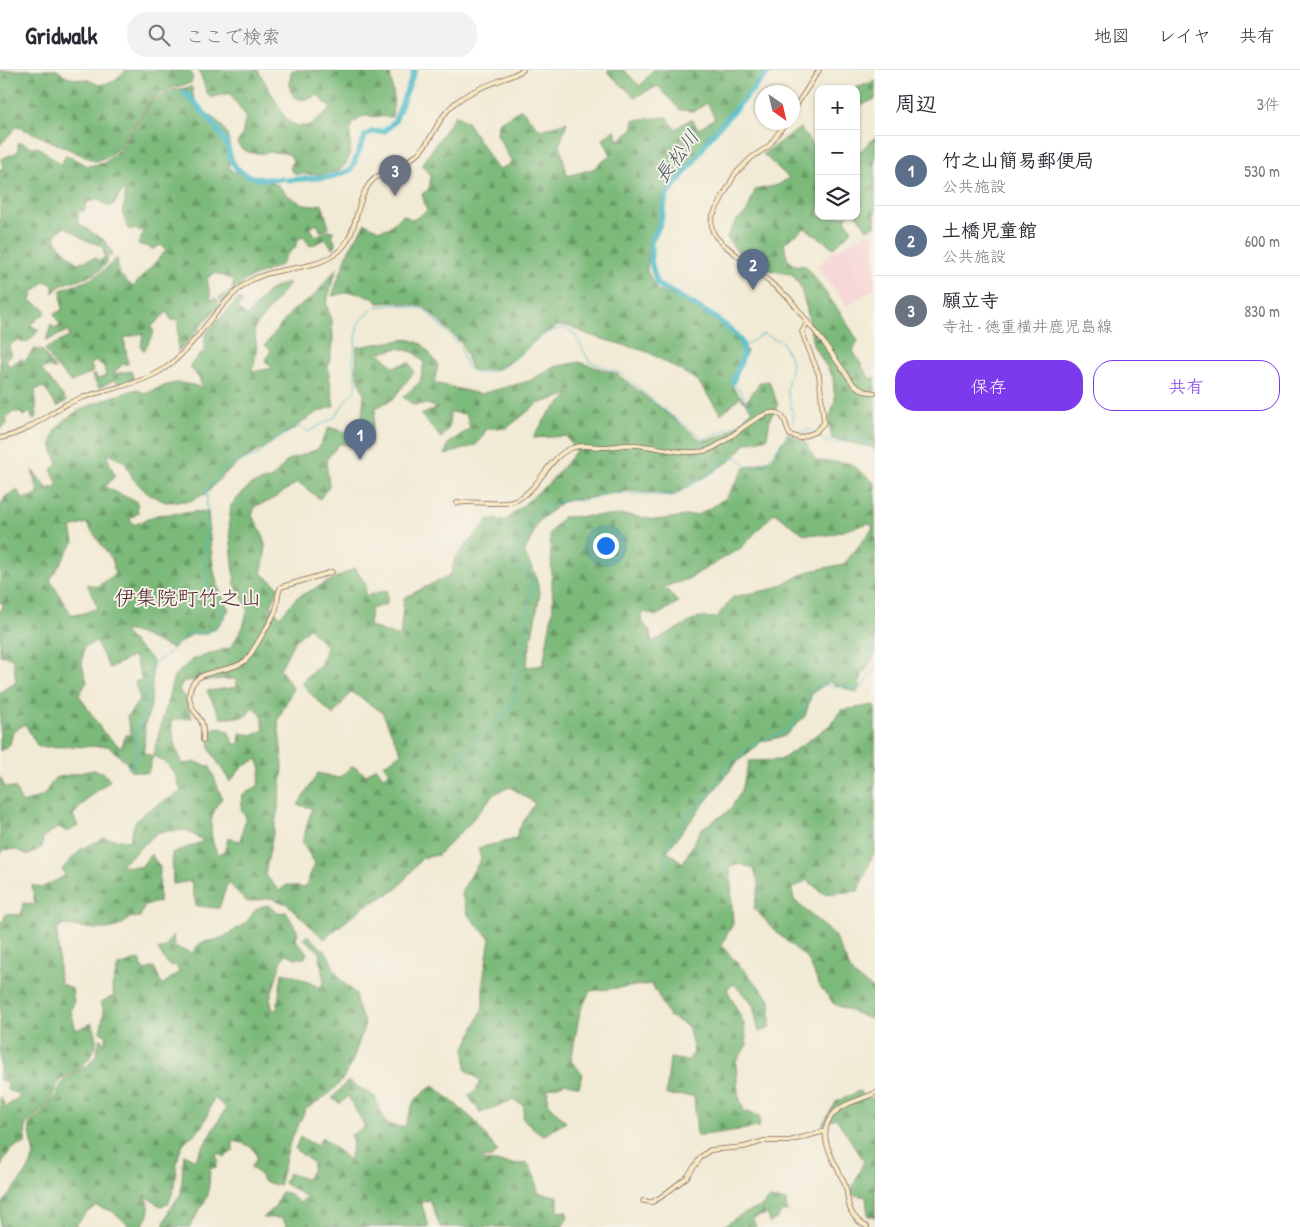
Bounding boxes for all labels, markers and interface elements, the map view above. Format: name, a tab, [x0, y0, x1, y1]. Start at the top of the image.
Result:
search box	[127, 12, 477, 57]
text: Gridwalk	[25, 19, 97, 51]
icon: search	[145, 21, 173, 49]
text: ここで検索	[185, 23, 280, 49]
text: 地図	[1094, 23, 1130, 48]
text: レイヤ	[1158, 23, 1211, 48]
text: 共有	[1239, 23, 1275, 48]
north arrow	[755, 85, 800, 130]
map controls	[815, 85, 860, 220]
button: +	[815, 85, 860, 130]
text: 周辺	[895, 89, 937, 118]
text: 3件	[1257, 93, 1280, 115]
water label: 長松川	[647, 124, 705, 188]
button: −	[815, 130, 860, 175]
text: 竹之山簡易郵便局	[942, 147, 1094, 173]
pin: 3	[379, 155, 411, 196]
text: 1	[908, 160, 914, 182]
text: 530 m	[1244, 160, 1280, 182]
button: layers	[815, 175, 860, 220]
text: 公共施設	[942, 175, 1006, 197]
text: 土橋児童館	[942, 217, 1037, 243]
text: 2	[907, 230, 915, 252]
text: 600 m	[1245, 230, 1280, 252]
text: 公共施設	[942, 245, 1006, 267]
pin: 2	[737, 249, 769, 290]
text: 願立寺	[942, 287, 999, 313]
text: 3	[907, 300, 915, 322]
text: 830 m	[1244, 300, 1280, 322]
text: 寺社 · 徳重横井鹿児島線	[942, 315, 1113, 337]
button: 保存	[895, 360, 1083, 411]
button: 共有	[1093, 360, 1280, 411]
pin: 1	[344, 419, 376, 460]
your location	[593, 533, 619, 559]
district label: 伊集院町竹之山	[115, 583, 262, 612]

